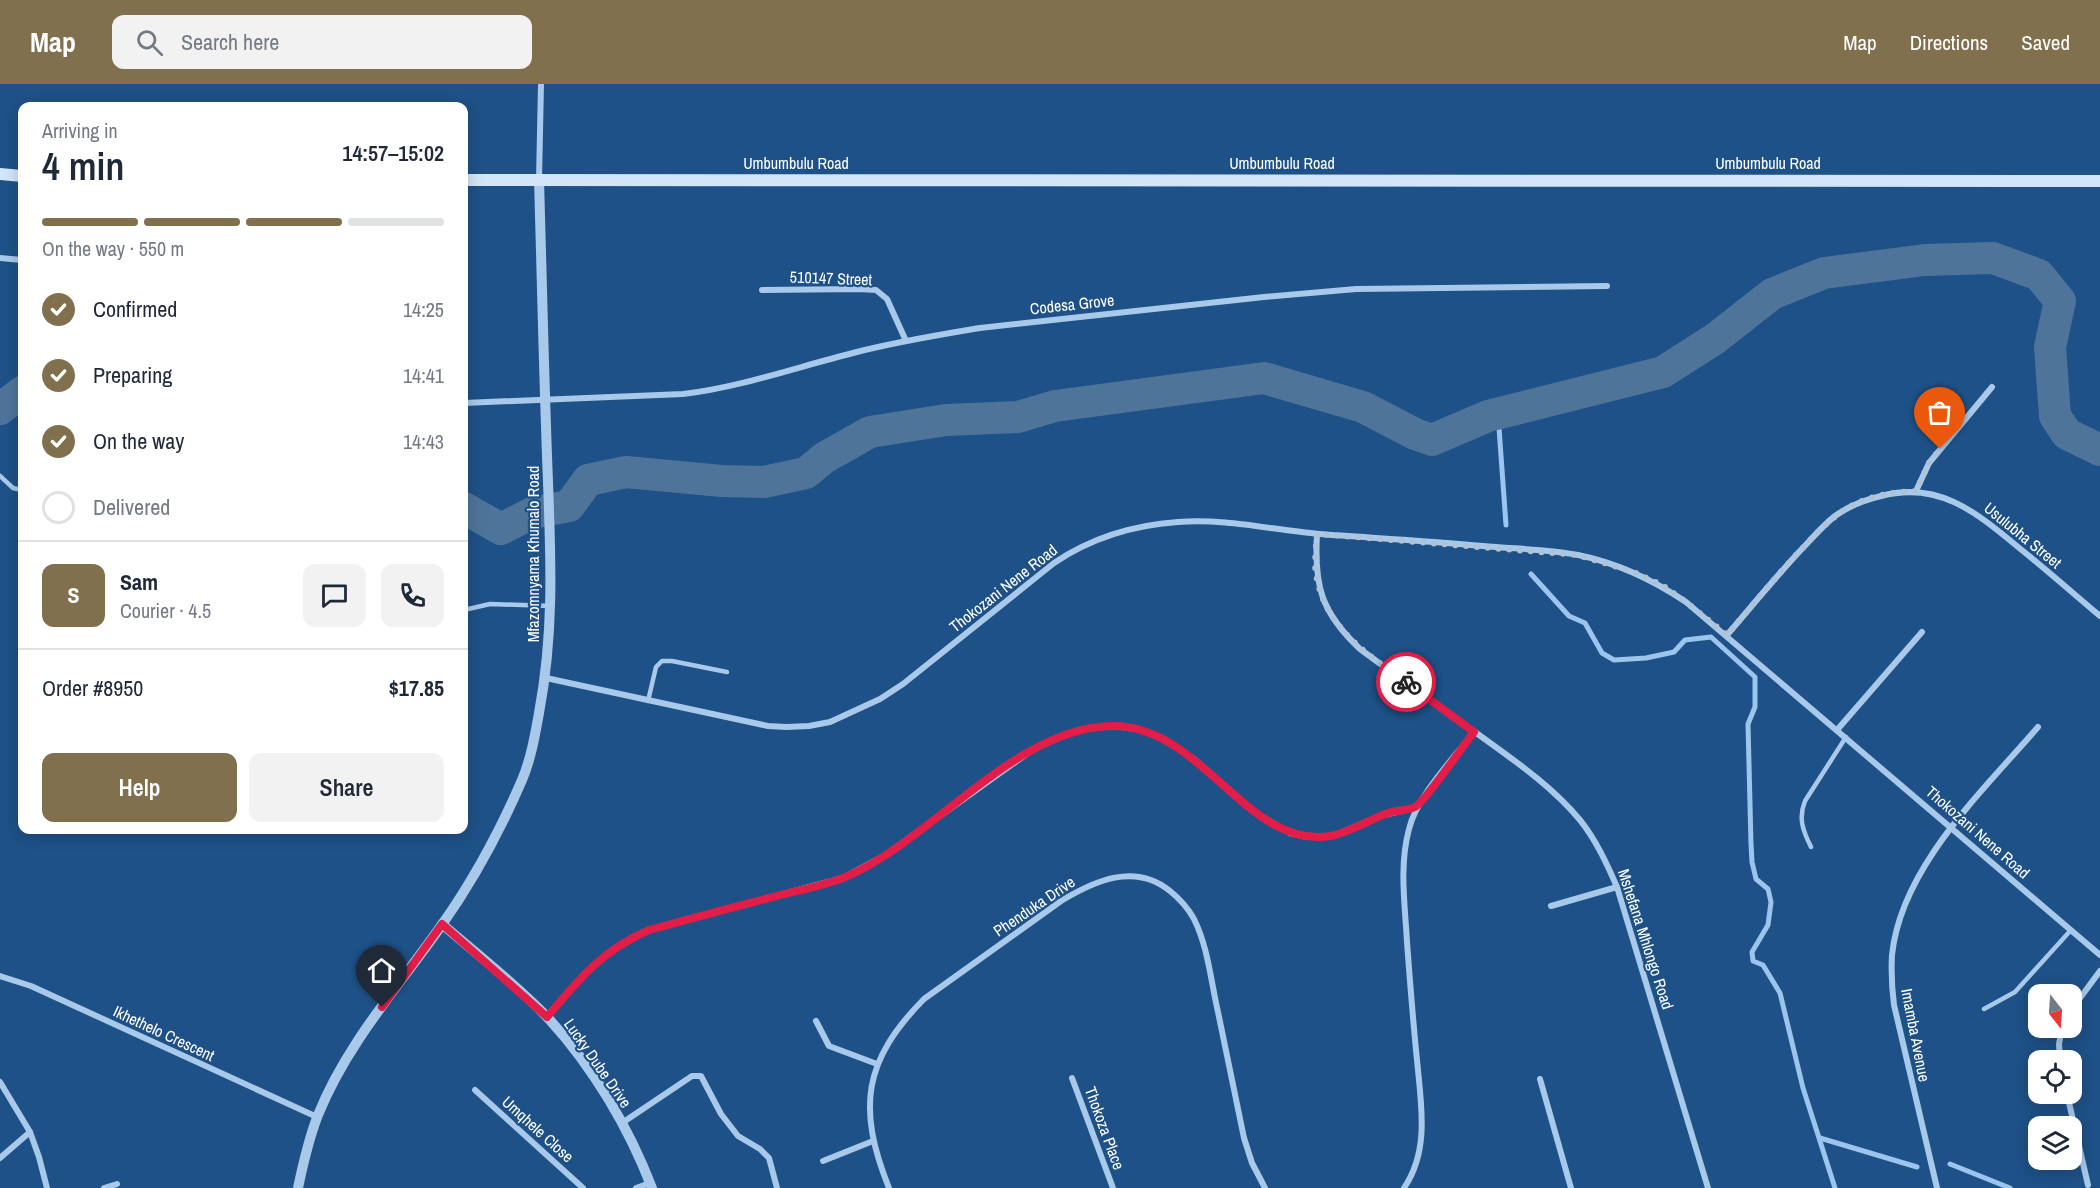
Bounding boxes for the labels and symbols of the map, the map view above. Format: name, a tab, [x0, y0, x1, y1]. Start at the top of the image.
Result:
street label: Umbumbulu Road	[743, 152, 849, 174]
street label: Umbumbulu Road	[1229, 152, 1335, 174]
street label: Umbumbulu Road	[1715, 152, 1821, 174]
street label: 510147 Street	[789, 266, 873, 290]
street label: Codesa Grove	[1029, 289, 1115, 319]
pin	[1914, 387, 1965, 449]
street label: Mfazomnyama Khumalo Road	[522, 466, 544, 642]
street label: Usulubha Street	[1980, 497, 2067, 573]
street label: Thokozani Nene Road	[945, 539, 1061, 637]
courier	[1376, 652, 1436, 712]
street label: Thokozani Nene Road	[1921, 781, 2035, 883]
street label: Mshefana Mhlongo Road	[1613, 866, 1679, 1012]
street label: Phenduka Drive	[989, 871, 1079, 941]
pin	[356, 945, 407, 1007]
north arrow	[2028, 984, 2082, 1038]
street label: Imamba Avenue	[1896, 986, 1936, 1084]
street label: Ikhethelo Crescent	[110, 1000, 219, 1066]
street label: Lucky Dube Drive	[559, 1014, 637, 1112]
street label: Thokoza Place	[1080, 1083, 1130, 1173]
street label: Umqhele Close	[497, 1091, 579, 1167]

